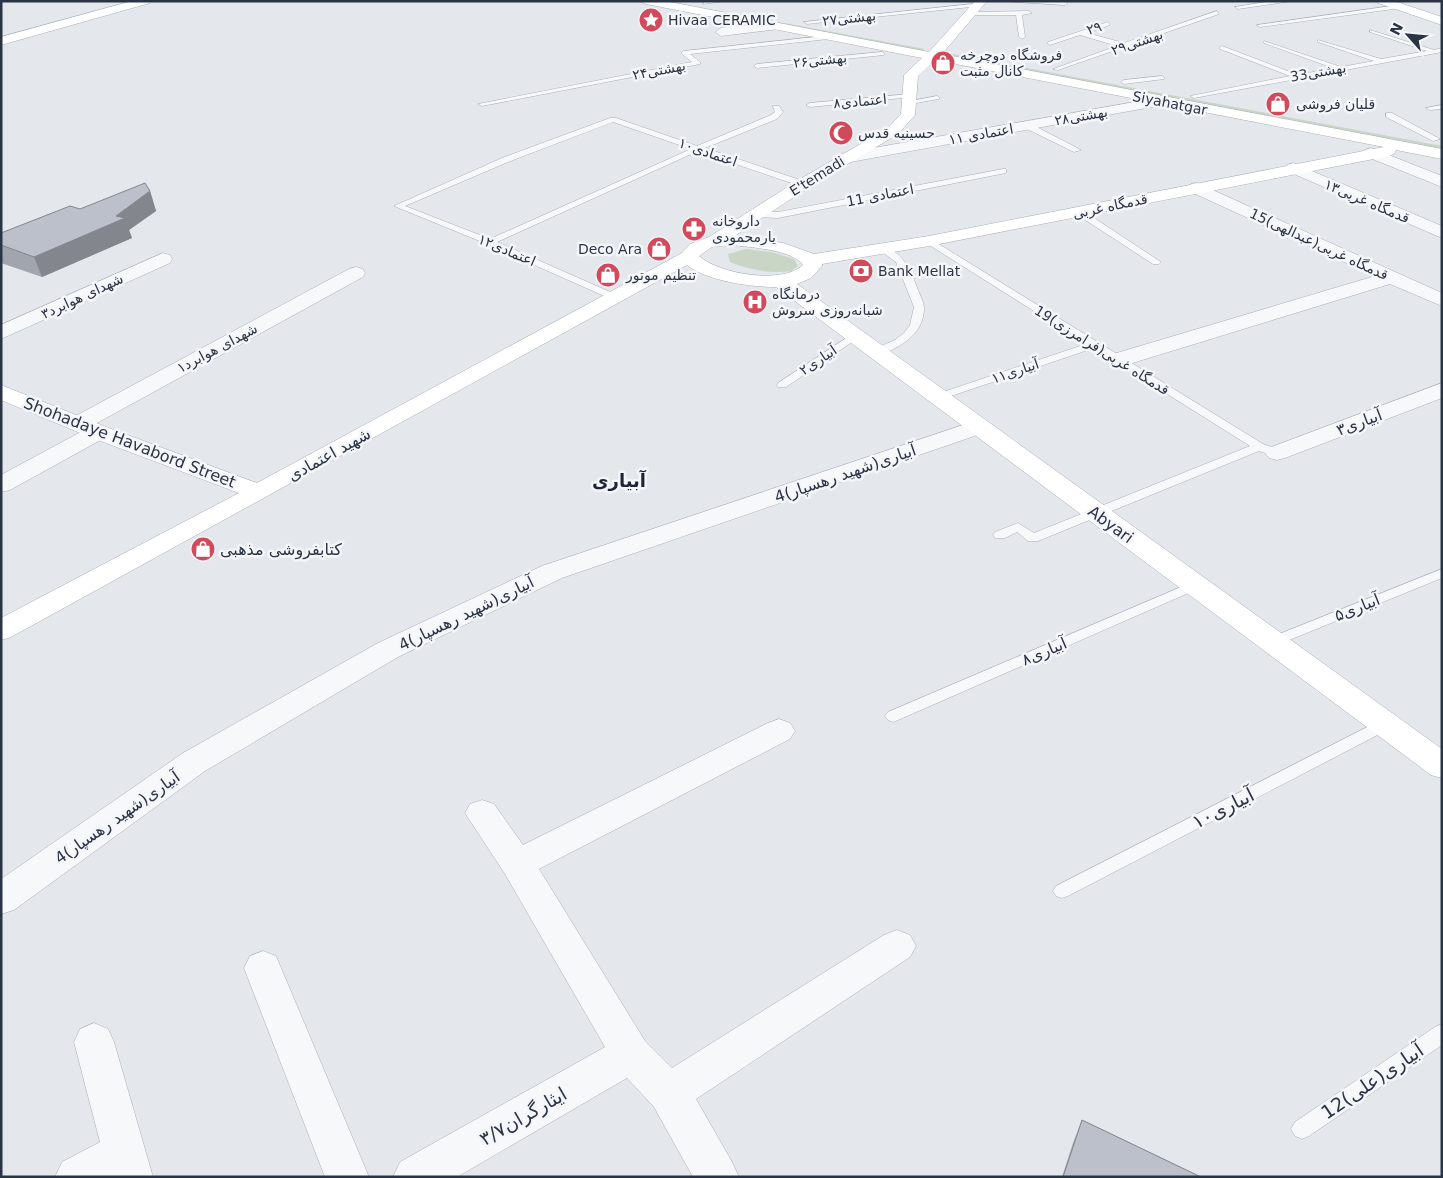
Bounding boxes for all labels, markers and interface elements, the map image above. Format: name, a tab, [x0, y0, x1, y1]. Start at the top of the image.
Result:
place icon: Hivaa CERAMIC	[638, 7, 664, 33]
street label: ۲۷بهشتی	[821, 7, 877, 30]
north arrow	[1383, 10, 1433, 60]
place label: Hivaa CERAMIC	[668, 12, 776, 28]
street label: ۲۹	[1084, 18, 1104, 38]
text: N	[1387, 20, 1406, 38]
street label: ۲۹بهشتی	[1109, 26, 1165, 59]
place label: فروشگاه دوچرخه کانال مثبت	[960, 47, 1062, 79]
street label: ۲۶بهشتی	[792, 49, 848, 72]
shop icon: فروشگاه دوچرخه کانال مثبت	[930, 50, 956, 76]
street label: ۲۴بهشتی	[631, 57, 687, 84]
street label: 33بهشتی	[1289, 59, 1347, 86]
street label: Siyahatgar	[1131, 88, 1209, 118]
street label: اعتمادی۸	[833, 91, 887, 111]
shop icon: قلیان فروشی	[1265, 91, 1291, 117]
place label: قلیان فروشی	[1296, 96, 1375, 113]
street label: ۲۸بهشتی	[1053, 103, 1109, 130]
mosque icon: حسینیه قدس	[828, 120, 854, 146]
street label: ۱۱ اعتمادی	[947, 120, 1015, 148]
place label: حسینیه قدس	[858, 125, 935, 142]
street label: اعتمادی۱۰	[677, 134, 739, 170]
street label: E'temadi	[787, 153, 847, 199]
street label: قدمگاه غربی۱۳	[1322, 176, 1412, 227]
street label: 11 اعتمادی	[845, 181, 915, 209]
street label: قدمگاه غربی	[1071, 190, 1149, 223]
street label: 15قدمگاه غربی(عبدالهی)	[1247, 205, 1391, 284]
place label: داروخانه یارمحمودی	[712, 213, 776, 246]
pharmacy icon: داروخانه یارمحمودی	[681, 216, 707, 242]
street label: اعتمادی۱۲	[476, 231, 538, 269]
shop icon: Deco Ara	[646, 236, 672, 262]
place label: Deco Ara	[578, 241, 642, 257]
bank icon: Bank Mellat	[848, 258, 874, 284]
shop icon: تنظیم موتور	[595, 262, 621, 288]
place label: Bank Mellat	[878, 263, 961, 279]
place label: تنظیم موتور	[625, 267, 696, 284]
street label: ۳شهدای هوابرد	[38, 270, 126, 323]
place label: درمانگاه شبانه‌روزی سروش	[772, 286, 883, 319]
hospital icon: درمانگاه شبانه‌روزی سروش	[742, 289, 768, 315]
street label: 19قدمگاه غربی(فرامرزی)	[1031, 302, 1172, 399]
street label: شهدای هوابرد۱	[174, 320, 260, 377]
street label: آبیاری۲	[796, 341, 841, 379]
street label: آبیاری۱۱	[989, 355, 1042, 387]
street label: Shohadaye Havabord Street	[21, 393, 239, 492]
street label: آبیاری۳	[1334, 405, 1387, 441]
street label: شهید اعتمادی	[285, 424, 374, 486]
street label: 4آبیاری(شهید رهسپار)	[772, 440, 920, 508]
district label: آبیاری	[592, 469, 647, 491]
street label: Abyari	[1084, 502, 1137, 547]
shop icon: کتابفروشی مذهبی	[190, 536, 216, 562]
place label: کتابفروشی مذهبی	[220, 540, 342, 560]
street label: 4آبیاری(شهید رهسپار)	[395, 572, 539, 655]
street label: آبیاری۵	[1332, 589, 1385, 626]
street label: آبیاری۸	[1019, 633, 1072, 670]
street label: 4آبیاری(شهید رهسپار)	[51, 766, 185, 869]
street label: آبیاری۱۰	[1188, 782, 1259, 834]
street label: 12آبیاری(علی)	[1316, 1037, 1428, 1124]
street label: ایثارگران۳/۷	[476, 1082, 571, 1151]

